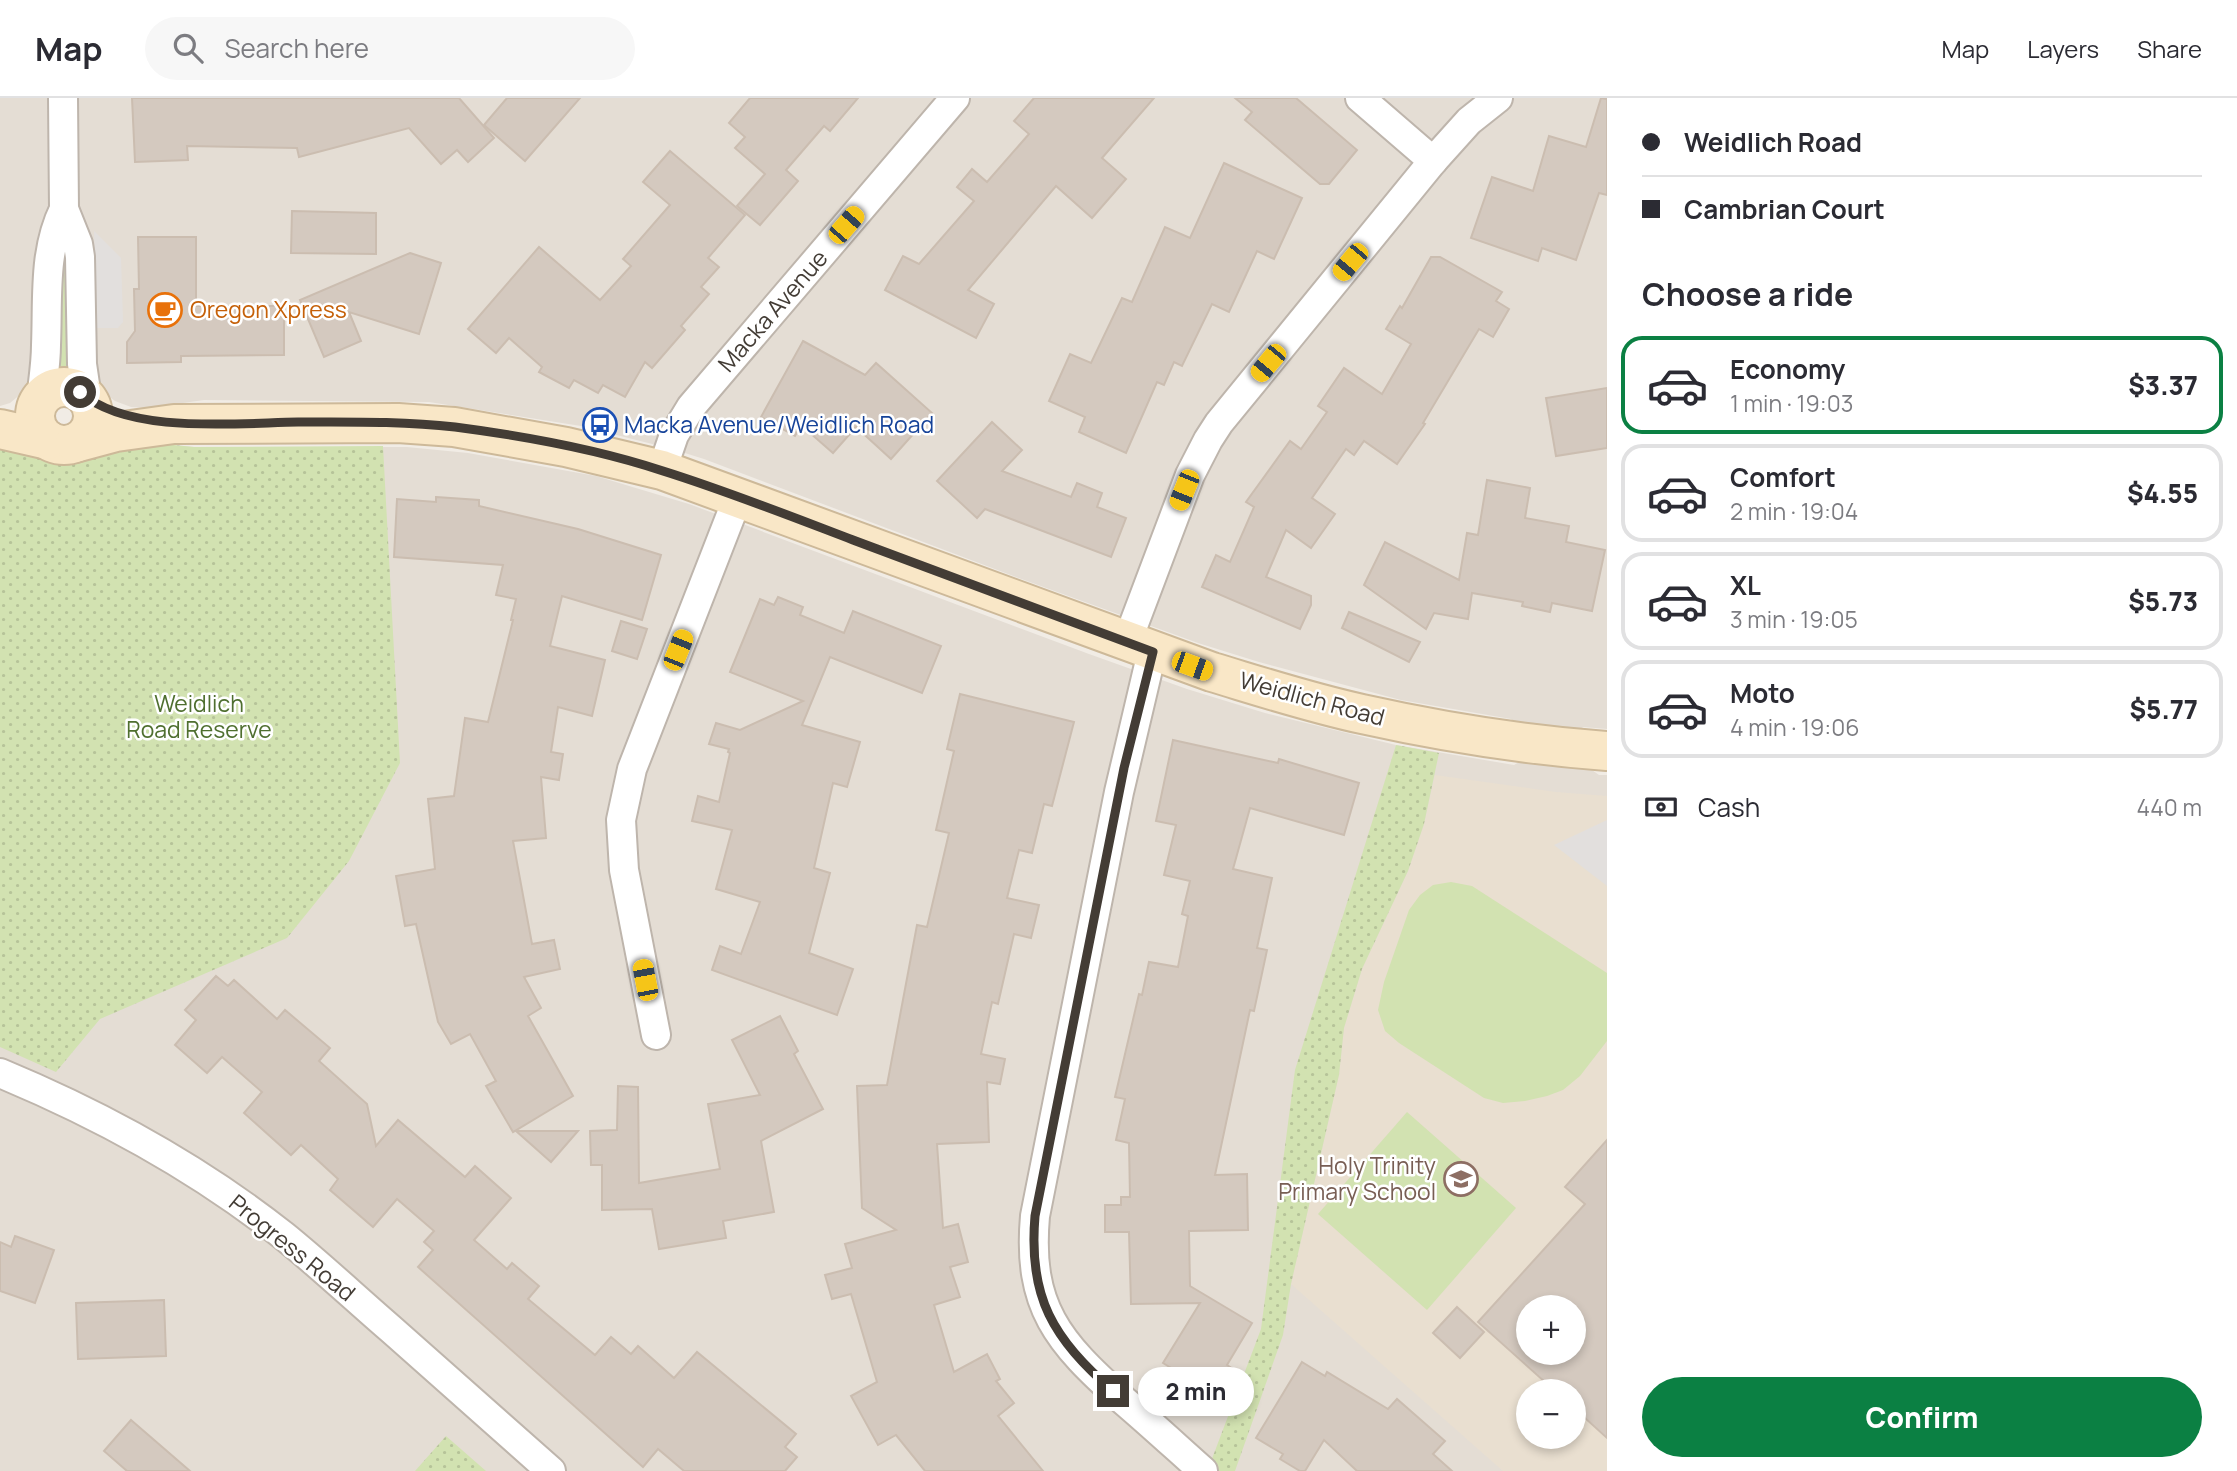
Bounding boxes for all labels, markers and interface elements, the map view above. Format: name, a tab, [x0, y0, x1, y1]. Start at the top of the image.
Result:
search box	[145, 17, 635, 80]
text: Map	[35, 26, 103, 71]
icon: search	[169, 29, 207, 67]
text: Search here	[225, 30, 369, 66]
text: Map	[1942, 32, 1989, 65]
text: Layers	[2027, 32, 2099, 65]
text: Share	[2137, 32, 2202, 65]
text: Weidlich Road	[1684, 124, 1862, 160]
text: Cambrian Court	[1684, 191, 1885, 227]
car	[825, 202, 868, 248]
car	[1329, 239, 1372, 285]
street label: Macka Avenue	[710, 242, 834, 378]
text: Choose a ride	[1642, 272, 1853, 316]
cafe icon: Oregon Xpress	[146, 291, 184, 329]
place label: Oregon Xpress	[190, 293, 347, 325]
car	[1247, 340, 1290, 386]
text: Economy	[1730, 351, 1845, 387]
icon: car	[1646, 354, 1709, 417]
text: $3.37	[2128, 367, 2198, 403]
route start	[64, 376, 96, 408]
text: 1 min · 19:03	[1730, 387, 1853, 419]
bus stop icon: Macka Avenue/Weidlich Road	[581, 406, 619, 444]
place label: Macka Avenue/Weidlich Road	[624, 408, 934, 440]
text: Comfort	[1730, 459, 1836, 495]
icon: car	[1646, 462, 1709, 525]
car	[1167, 467, 1202, 513]
text: $4.55	[2127, 475, 2198, 511]
text: 2 min · 19:04	[1730, 495, 1858, 527]
text: XL	[1730, 567, 1761, 603]
icon: car	[1646, 570, 1709, 633]
text: $5.73	[2128, 583, 2198, 619]
text: 3 min · 19:05	[1730, 603, 1858, 635]
car	[661, 627, 696, 673]
car	[1169, 649, 1216, 683]
street label: Weidlich Road	[1236, 663, 1388, 733]
text: Moto	[1730, 675, 1795, 711]
icon: car	[1646, 678, 1709, 741]
park label: Weidlich Road Reserve	[126, 687, 272, 745]
text: $5.77	[2129, 691, 2198, 727]
text: 4 min · 19:06	[1730, 711, 1860, 743]
icon: cash	[1642, 788, 1680, 826]
text: Cash	[1698, 789, 1760, 825]
text: 440 m	[2137, 791, 2202, 823]
car	[631, 957, 660, 1003]
place label: Holy Trinity Primary School	[1278, 1149, 1436, 1207]
school or university icon: Holy Trinity Primary School	[1442, 1160, 1480, 1198]
street label: Progress Road	[223, 1186, 363, 1308]
map controls	[1516, 1295, 1586, 1449]
button: +	[1516, 1295, 1586, 1365]
callout: 2 min	[1138, 1366, 1253, 1416]
route end	[1097, 1375, 1129, 1407]
text: 2 min	[1166, 1375, 1227, 1407]
button: Confirm	[1642, 1377, 2202, 1457]
button: −	[1516, 1379, 1586, 1449]

